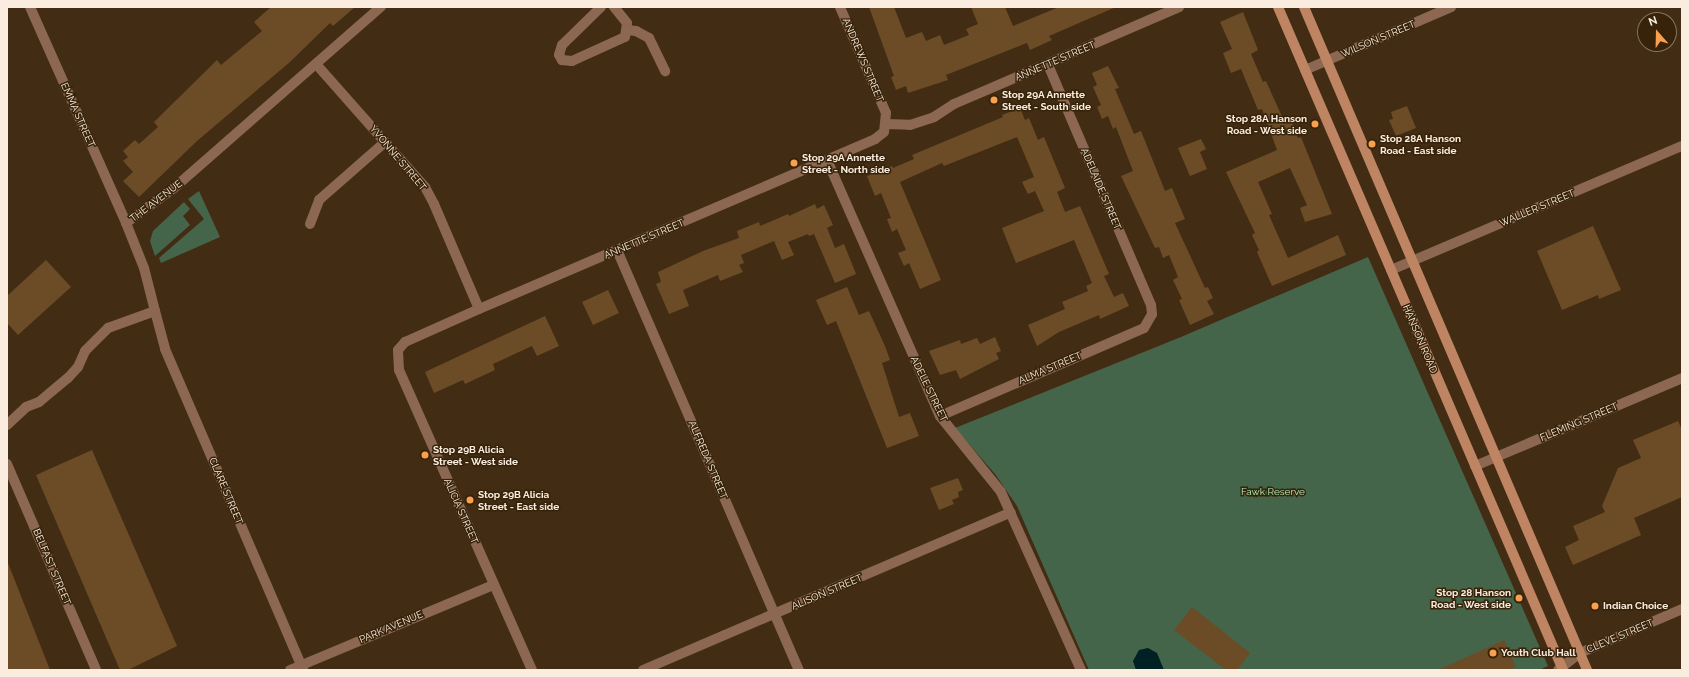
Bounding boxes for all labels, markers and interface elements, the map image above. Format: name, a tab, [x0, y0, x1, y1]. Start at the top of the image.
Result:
north arrow	[1637, 12, 1677, 52]
text: N	[1647, 14, 1659, 29]
street label: ANDREWS STREET	[840, 16, 886, 104]
street label: WILSON STREET	[1339, 18, 1417, 60]
street label: ANNETTE STREET	[1013, 39, 1097, 83]
street label: EMMA STREET	[58, 81, 98, 149]
place label: Stop 29A Annette Street - South side	[1002, 88, 1091, 112]
marker: Stop 29A Annette Street - South side	[989, 95, 999, 105]
place label: Stop 28A Hanson Road - West side	[1226, 112, 1307, 136]
marker: Stop 28A Hanson Road - West side	[1310, 119, 1320, 129]
street label: YVONNE STREET	[367, 123, 429, 193]
place label: Stop 28A Hanson Road - East side	[1380, 132, 1461, 156]
marker: Stop 28A Hanson Road - East side	[1367, 139, 1377, 149]
street label: ADELAIDE STREET	[1078, 146, 1124, 232]
place label: Stop 29A Annette Street - North side	[802, 151, 890, 174]
marker: Stop 29A Annette Street - North side	[789, 158, 799, 168]
street label: THE AVENUE	[127, 177, 185, 225]
street label: WALLER STREET	[1498, 187, 1576, 229]
street label: ANNETTE STREET	[602, 217, 686, 261]
street label: HANSON ROAD	[1400, 303, 1440, 375]
street label: ALMA STREET	[1017, 349, 1083, 387]
street label: ADELE STREET	[908, 354, 950, 424]
street label: FLEMING STREET	[1538, 400, 1620, 444]
street label: ALFREDA STREET	[686, 419, 730, 501]
place label: Stop 29B Alicia Street - West side	[433, 443, 518, 466]
marker: Stop 29B Alicia Street - West side	[420, 450, 430, 460]
street label: CLARE STREET	[206, 456, 246, 526]
street label: ALICIA STREET	[441, 476, 481, 546]
park label: Fawk Reserve	[1241, 486, 1305, 498]
place label: Stop 29B Alicia Street - East side	[478, 488, 559, 512]
marker: Stop 29B Alicia Street - East side	[465, 495, 475, 505]
street label: BELFAST STREET	[30, 527, 74, 607]
street label: ALISON STREET	[790, 572, 864, 612]
place label: Stop 28 Hanson Road - West side	[1430, 586, 1511, 610]
marker: Stop 28 Hanson Road - West side	[1514, 593, 1524, 603]
place label: Indian Choice	[1603, 600, 1668, 612]
marker: Indian Choice	[1590, 601, 1600, 611]
street label: PARK AVENUE	[357, 608, 425, 646]
street label: CLEVE STREET	[1585, 617, 1655, 655]
place label: Youth Club Hall	[1501, 647, 1576, 659]
marker: Youth Club Hall	[1488, 648, 1498, 658]

